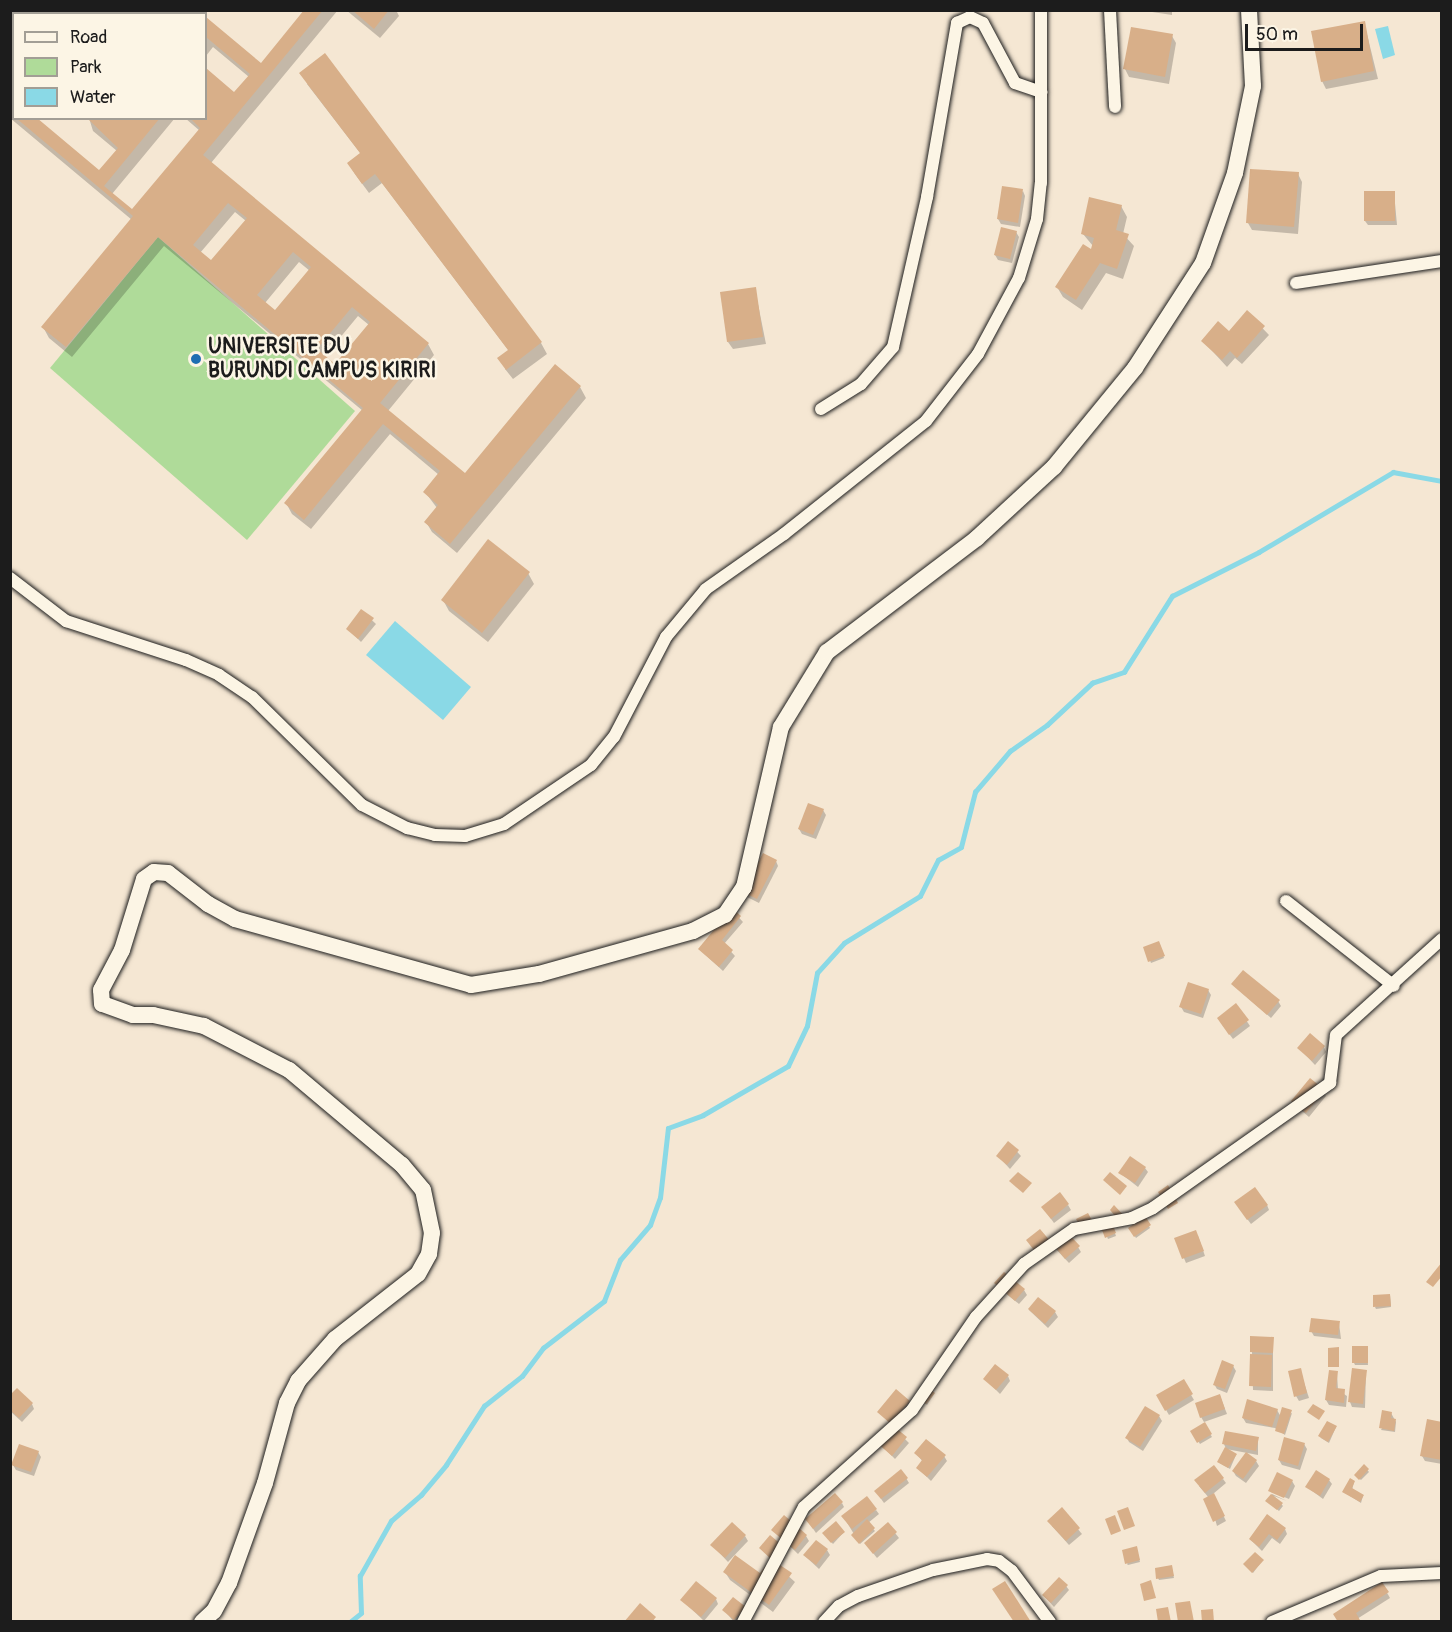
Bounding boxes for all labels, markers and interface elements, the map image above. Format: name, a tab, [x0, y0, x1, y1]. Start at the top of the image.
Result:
legend	[12, 12, 207, 120]
scale bar	[1248, 12, 1366, 50]
text: 50 m	[1256, 23, 1298, 46]
text: Road	[70, 26, 107, 49]
text: Park	[70, 56, 102, 79]
text: Water	[70, 86, 116, 109]
place label: UNIVERSITE DU BURUNDI CAMPUS KIRIRI	[208, 334, 436, 384]
marker: UNIVERSITE DU BURUNDI CAMPUS KIRIRI	[189, 352, 203, 366]

